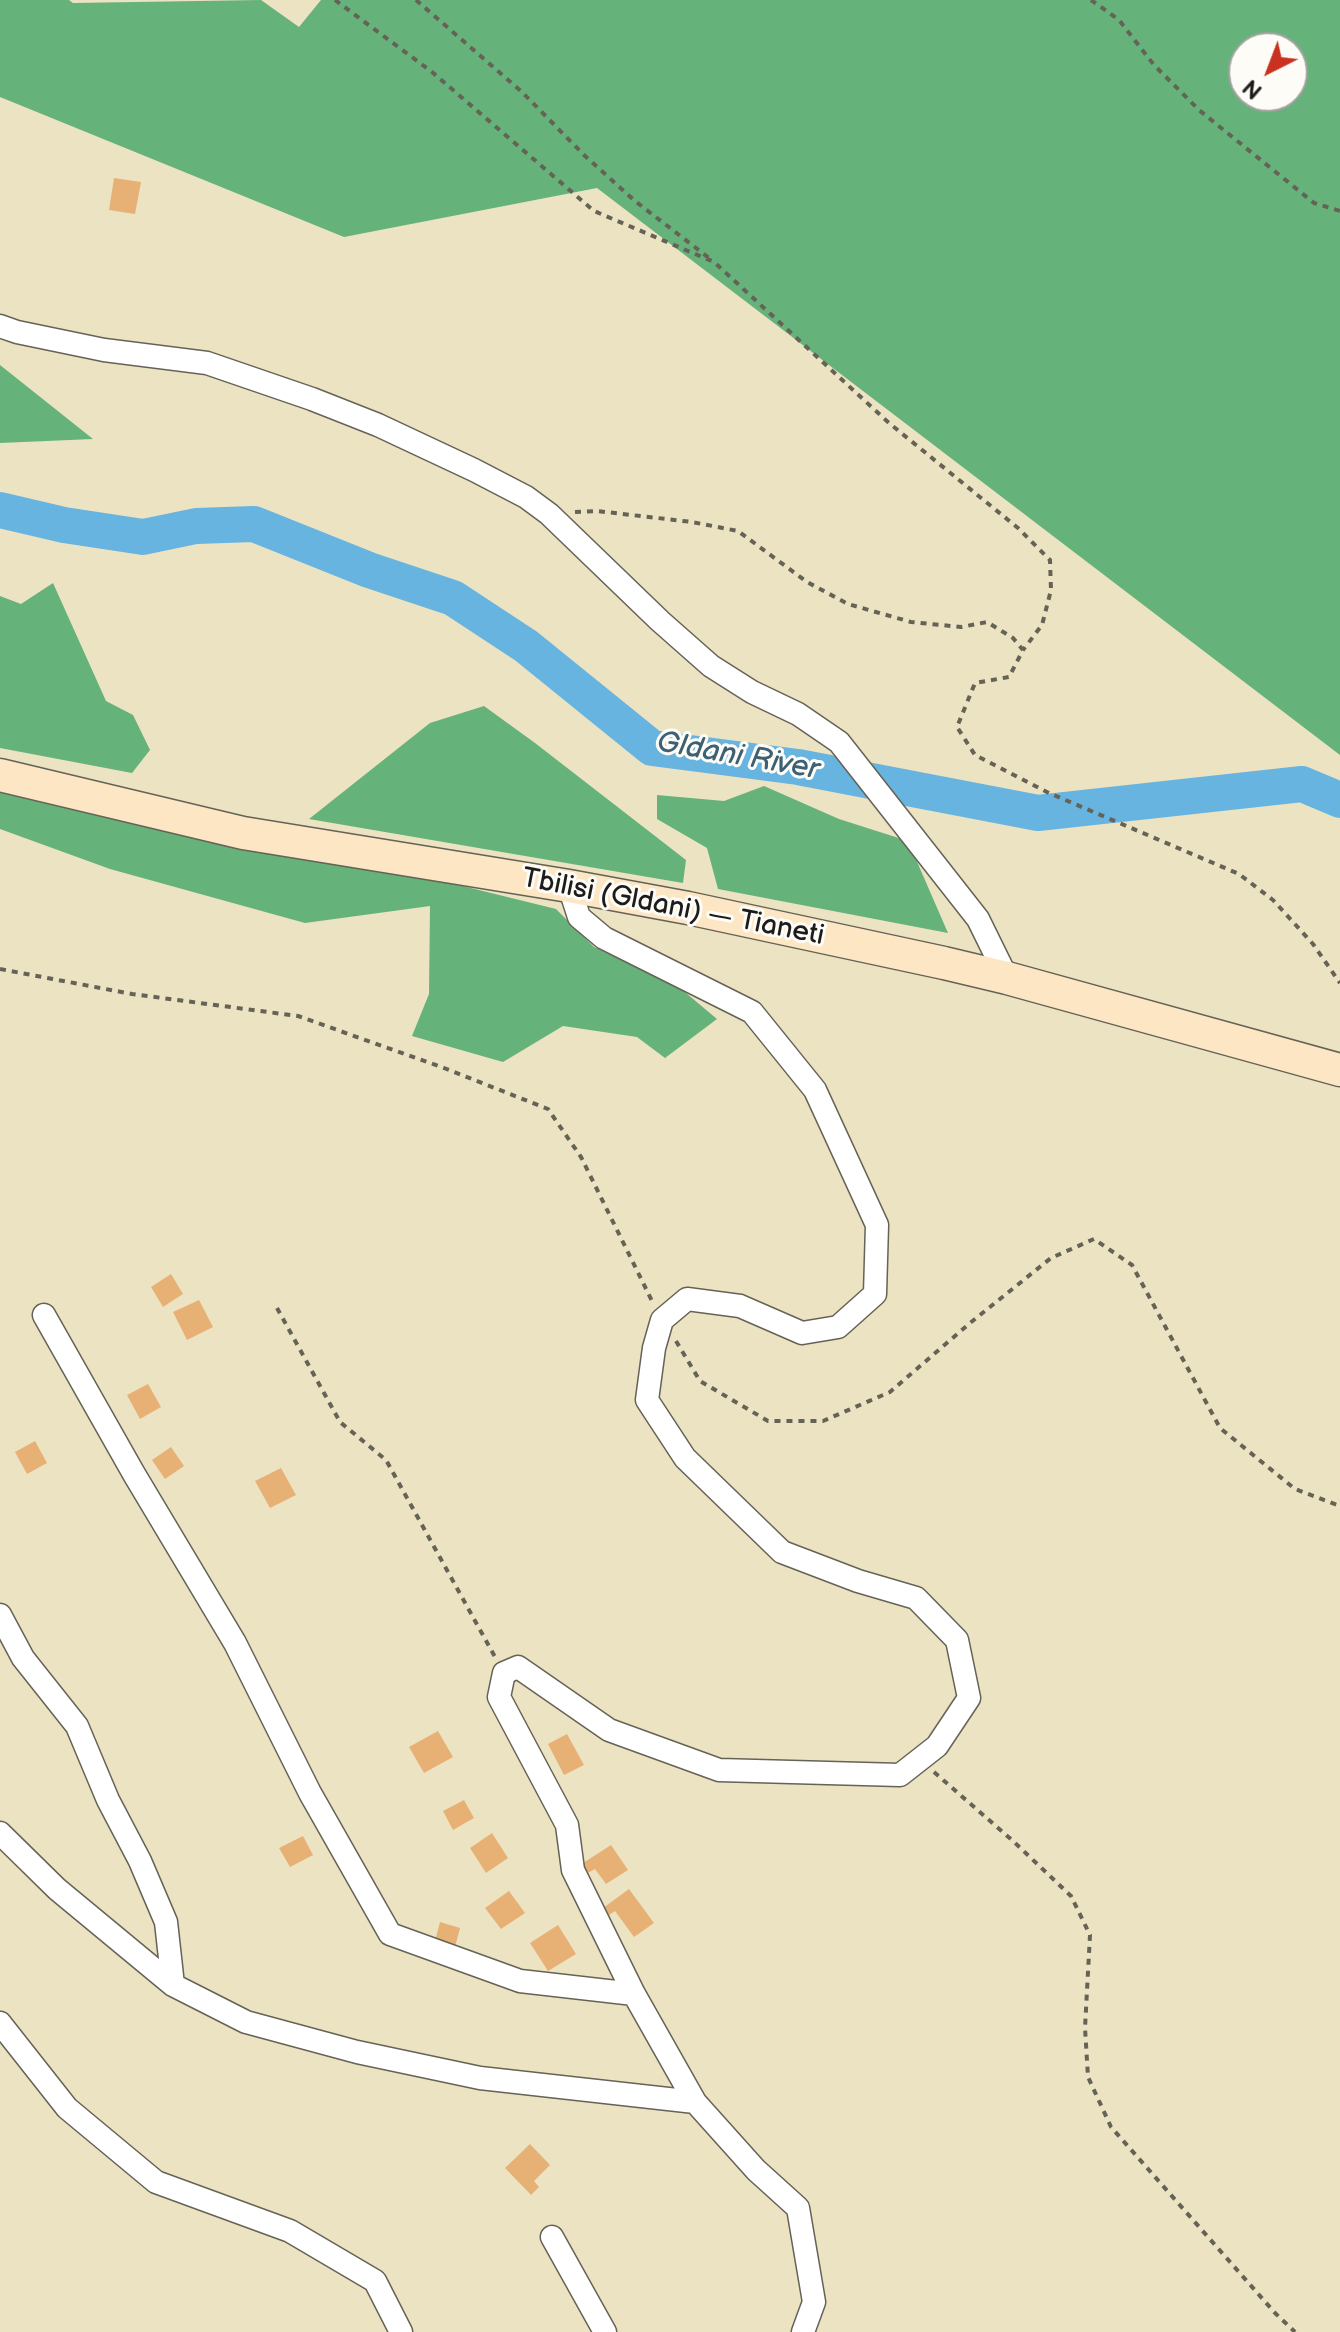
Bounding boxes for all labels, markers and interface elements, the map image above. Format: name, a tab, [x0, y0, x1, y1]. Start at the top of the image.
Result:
north arrow	[1228, 32, 1308, 112]
text: N	[1238, 73, 1268, 104]
water label: Gldani River	[654, 725, 822, 789]
street label: Tbilisi (Gldani) — Tianeti	[519, 862, 827, 954]

